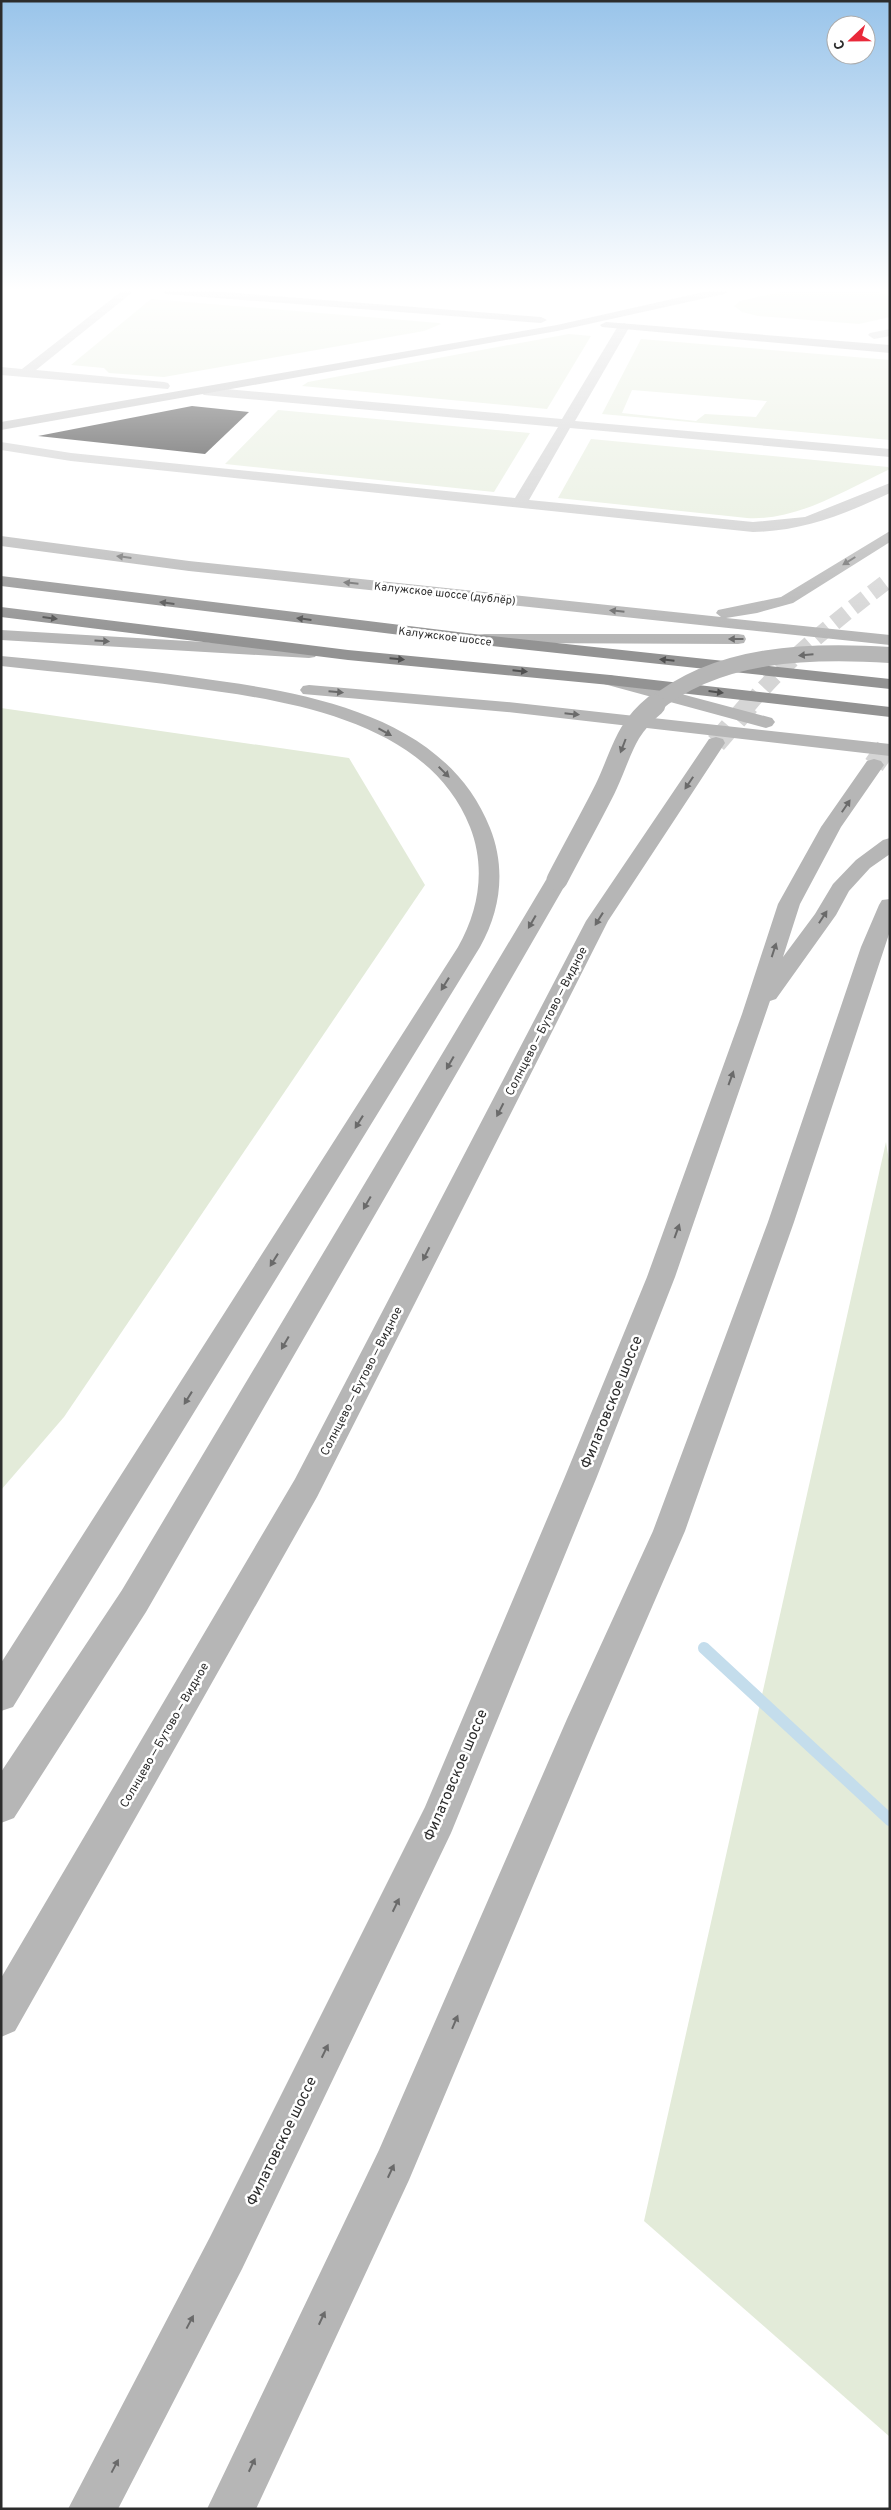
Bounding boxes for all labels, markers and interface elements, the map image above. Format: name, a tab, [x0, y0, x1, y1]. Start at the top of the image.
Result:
north arrow	[826, 15, 876, 65]
text: С	[831, 37, 850, 52]
one-way arrow	[115, 553, 131, 561]
one-way arrow	[842, 556, 855, 565]
one-way arrow	[343, 579, 359, 587]
street label: Калужское шоссе (дублёр)	[373, 580, 516, 608]
one-way arrow	[159, 599, 175, 607]
one-way arrow	[609, 607, 625, 615]
one-way arrow	[42, 614, 58, 622]
one-way arrow	[295, 615, 311, 623]
street label: Калужское шоссе	[397, 624, 492, 650]
one-way arrow	[728, 635, 744, 643]
one-way arrow	[95, 637, 111, 645]
one-way arrow	[798, 651, 814, 659]
one-way arrow	[389, 655, 405, 663]
one-way arrow	[659, 656, 675, 664]
one-way arrow	[512, 667, 528, 675]
one-way arrow	[709, 688, 725, 696]
one-way arrow	[328, 689, 344, 697]
one-way arrow	[565, 710, 581, 718]
one-way arrow	[378, 728, 393, 736]
one-way arrow	[619, 738, 626, 753]
one-way arrow	[438, 766, 450, 778]
one-way arrow	[684, 777, 694, 790]
one-way arrow	[841, 799, 851, 812]
one-way arrow	[818, 910, 828, 924]
one-way arrow	[594, 912, 603, 925]
one-way arrow	[527, 916, 536, 929]
one-way arrow	[771, 943, 779, 958]
street label: Солнцево — Бутово — Видное	[502, 944, 592, 1099]
one-way arrow	[441, 977, 450, 991]
one-way arrow	[445, 1056, 454, 1069]
one-way arrow	[727, 1070, 735, 1085]
one-way arrow	[496, 1103, 504, 1117]
one-way arrow	[355, 1115, 364, 1129]
one-way arrow	[363, 1196, 372, 1209]
one-way arrow	[673, 1223, 681, 1238]
one-way arrow	[422, 1247, 430, 1262]
one-way arrow	[269, 1253, 278, 1267]
street label: Солнцево — Бутово — Видное	[317, 1304, 407, 1459]
street label: Филатовское шоссе	[577, 1333, 648, 1472]
one-way arrow	[281, 1336, 290, 1350]
one-way arrow	[183, 1391, 192, 1404]
street label: Солнцево — Бутово — Видное	[117, 1660, 213, 1811]
street label: Филатовское шоссе	[420, 1707, 493, 1844]
one-way arrow	[392, 1898, 400, 1912]
one-way arrow	[452, 2014, 460, 2029]
one-way arrow	[321, 2044, 329, 2058]
street label: Филатовское шоссе	[243, 2074, 322, 2209]
one-way arrow	[387, 2164, 395, 2178]
one-way arrow	[318, 2311, 326, 2325]
one-way arrow	[186, 2314, 194, 2329]
one-way arrow	[249, 2458, 257, 2472]
one-way arrow	[110, 2459, 119, 2472]

